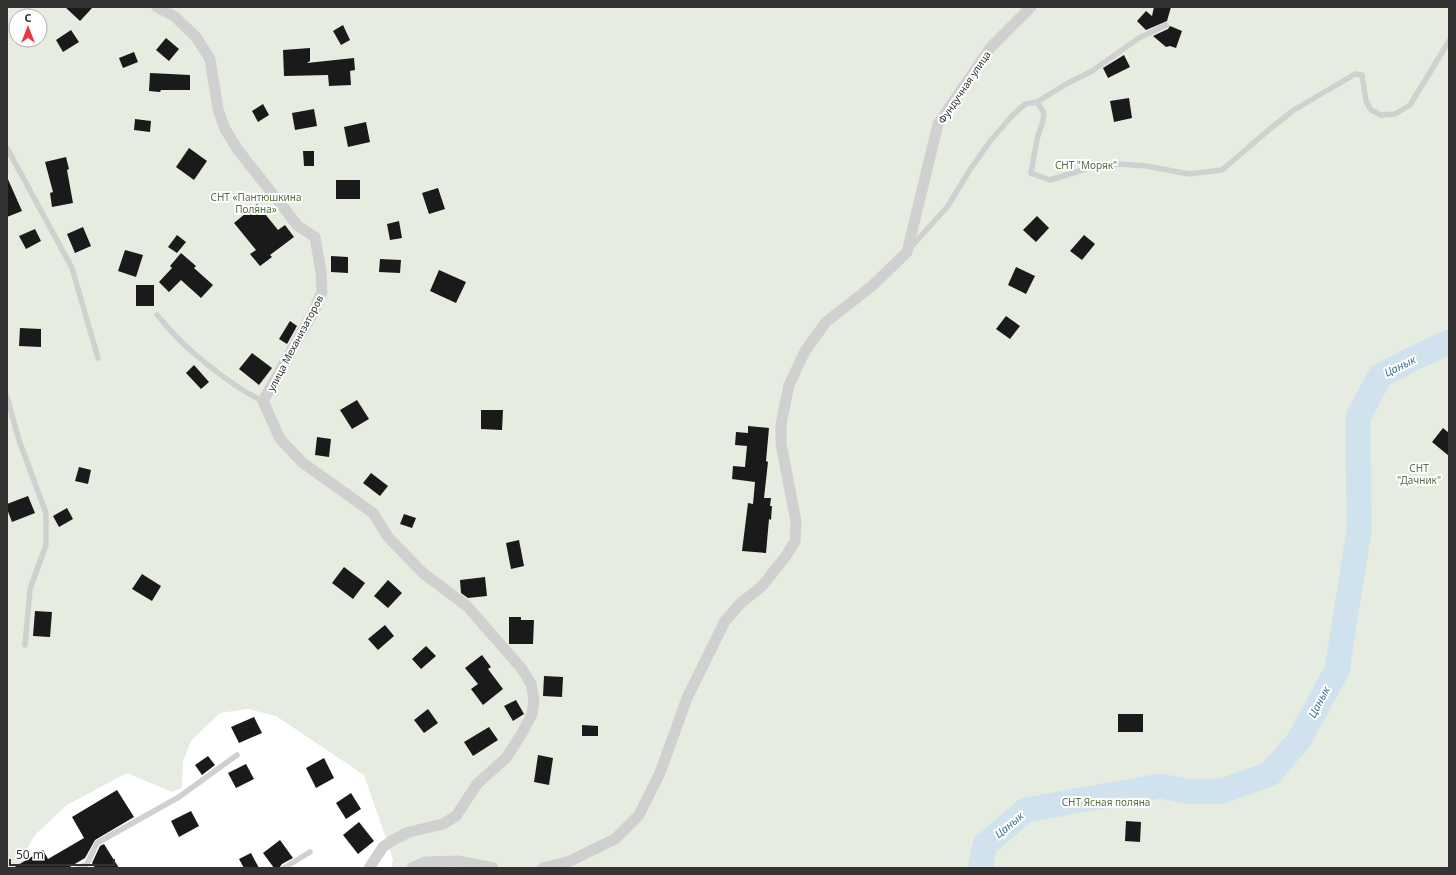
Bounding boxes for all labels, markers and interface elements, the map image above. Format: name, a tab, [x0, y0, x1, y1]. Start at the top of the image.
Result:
north arrow	[8, 8, 48, 48]
text: С	[24, 10, 32, 25]
street label: Фундучная улица	[934, 48, 994, 126]
park label: СНТ "Моряк"	[1055, 158, 1117, 172]
park label: СНТ «Пантюшкина Поляна»	[211, 190, 301, 216]
street label: улица Механизаторов	[264, 292, 326, 393]
water label: Цанык	[1381, 351, 1419, 380]
park label: СНТ "Дачник"	[1397, 461, 1441, 487]
water label: Цанык	[1304, 683, 1333, 720]
park label: СНТ Ясная поляна	[1062, 795, 1150, 809]
water label: Цанык	[991, 808, 1027, 841]
scale bar	[10, 841, 114, 867]
text: 50 m	[16, 846, 44, 863]

